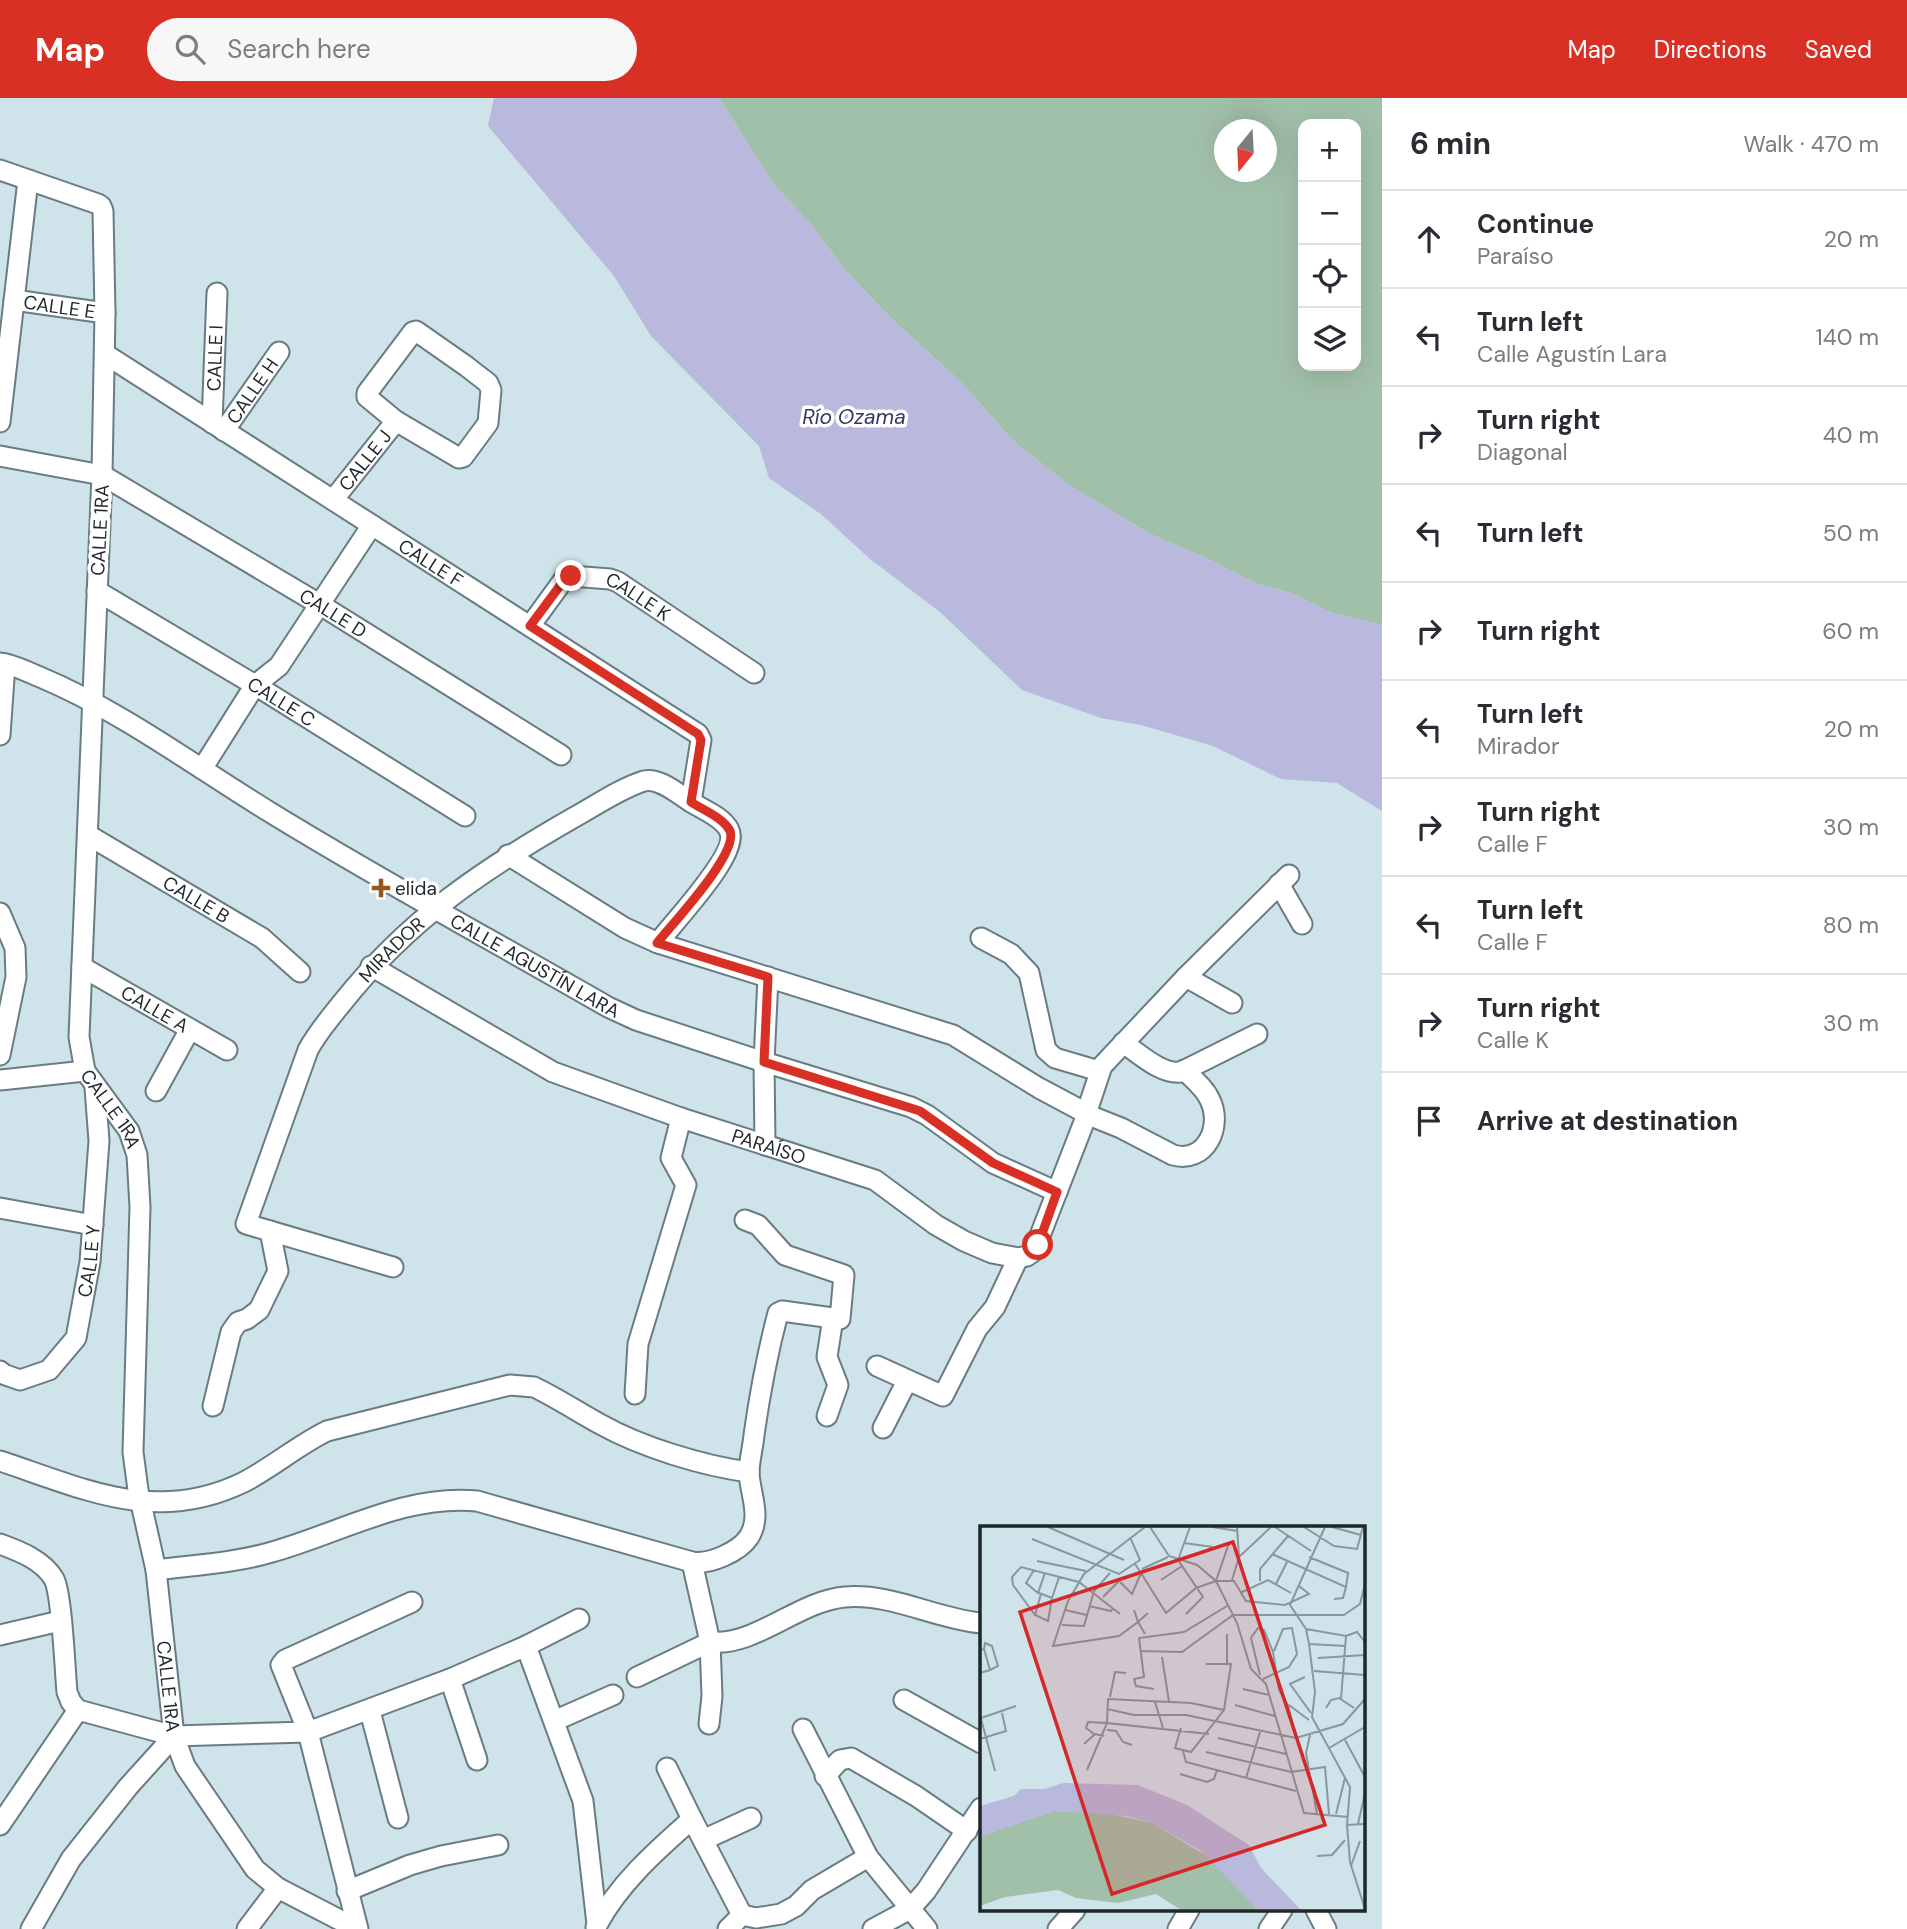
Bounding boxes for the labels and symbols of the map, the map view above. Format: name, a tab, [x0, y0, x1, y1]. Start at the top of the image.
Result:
north arrow	[1214, 119, 1277, 182]
street label: CALLE E	[22, 289, 97, 324]
street label: CALLE I	[201, 324, 228, 392]
street label: CALLE H	[220, 353, 284, 429]
water label: Río Ozama	[802, 403, 906, 431]
street label: CALLE J	[333, 424, 397, 496]
street label: CALLE 1RA	[85, 483, 115, 576]
street label: CALLE F	[394, 533, 468, 593]
route end	[555, 560, 586, 591]
street label: CALLE K	[603, 566, 676, 626]
street label: CALLE D	[295, 583, 372, 643]
street label: CALLE C	[243, 671, 320, 732]
street label: CALLE B	[159, 870, 234, 929]
place label: elida	[395, 876, 437, 901]
marker: elida	[373, 880, 389, 896]
street label: CALLE AGUSTÍN LARA	[446, 908, 624, 1023]
street label: MIRADOR	[353, 911, 430, 987]
street label: CALLE A	[116, 979, 194, 1038]
street label: CALLE 1RA	[75, 1064, 147, 1152]
street label: PARAÍSO	[729, 1123, 809, 1170]
street label: CALLE Y	[71, 1224, 105, 1299]
route start	[1022, 1229, 1053, 1260]
inset map	[980, 1526, 1364, 1912]
street label: CALLE 1RA	[151, 1639, 186, 1734]

